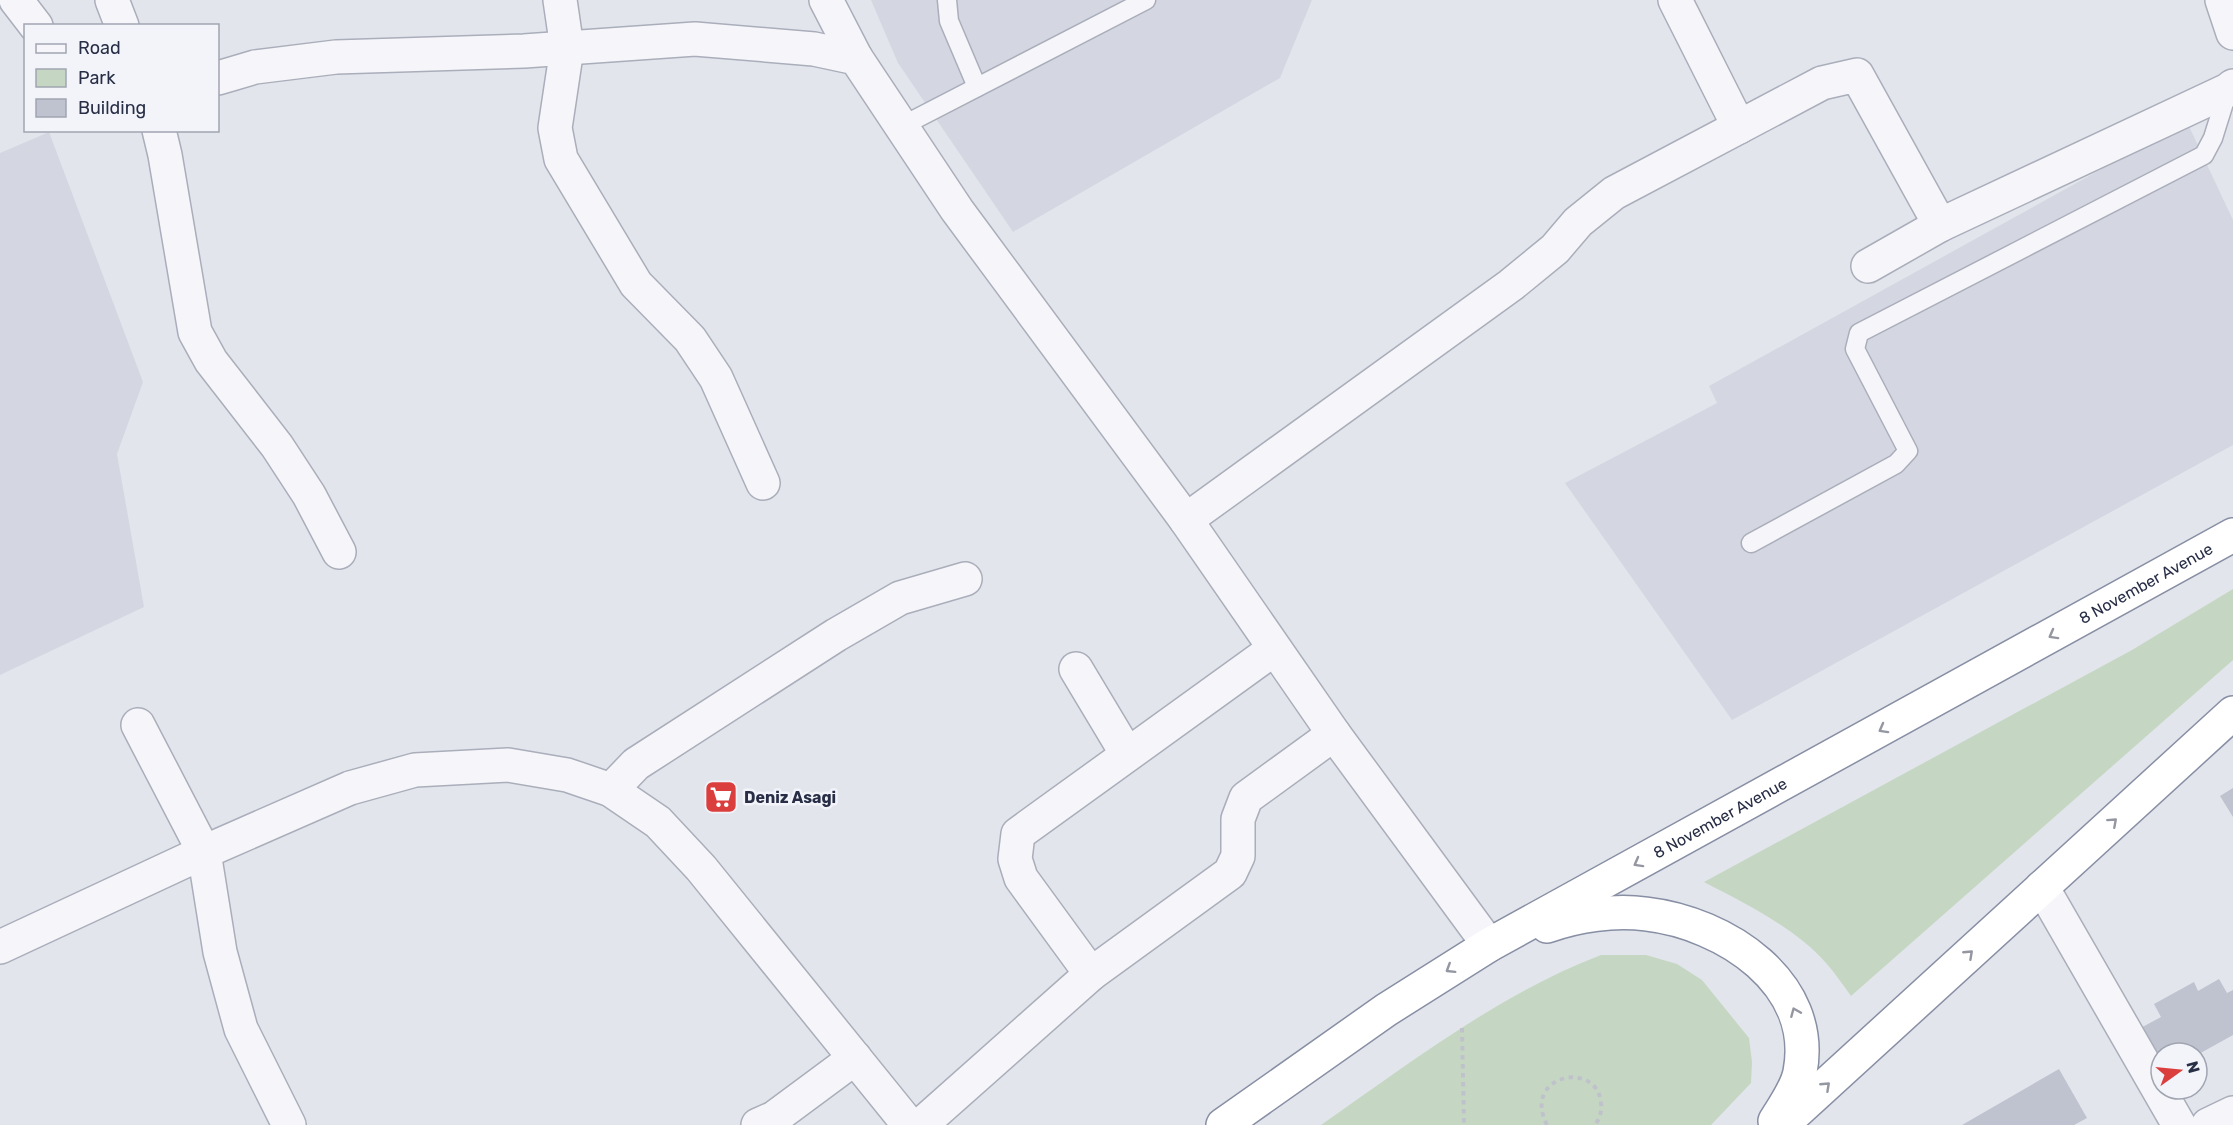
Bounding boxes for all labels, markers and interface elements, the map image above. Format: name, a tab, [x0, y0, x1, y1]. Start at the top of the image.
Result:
legend	[24, 24, 219, 132]
text: Road	[78, 37, 121, 59]
text: Park	[78, 67, 116, 89]
text: Building	[78, 97, 146, 119]
street label: 8 November Avenue	[2076, 539, 2216, 628]
one-way arrow	[2049, 628, 2060, 639]
one-way arrow	[1878, 722, 1889, 733]
street label: 8 November Avenue	[1650, 774, 1790, 863]
supermarket icon: Deniz Asagi	[703, 779, 739, 815]
place label: Deniz Asagi	[744, 788, 836, 807]
one-way arrow	[2106, 818, 2117, 829]
one-way arrow	[1634, 856, 1644, 867]
one-way arrow	[1963, 950, 1973, 961]
one-way arrow	[1446, 962, 1456, 974]
one-way arrow	[1790, 1008, 1802, 1019]
north arrow	[2149, 1041, 2209, 1101]
text: N	[2182, 1059, 2204, 1075]
one-way arrow	[1819, 1082, 1830, 1093]

